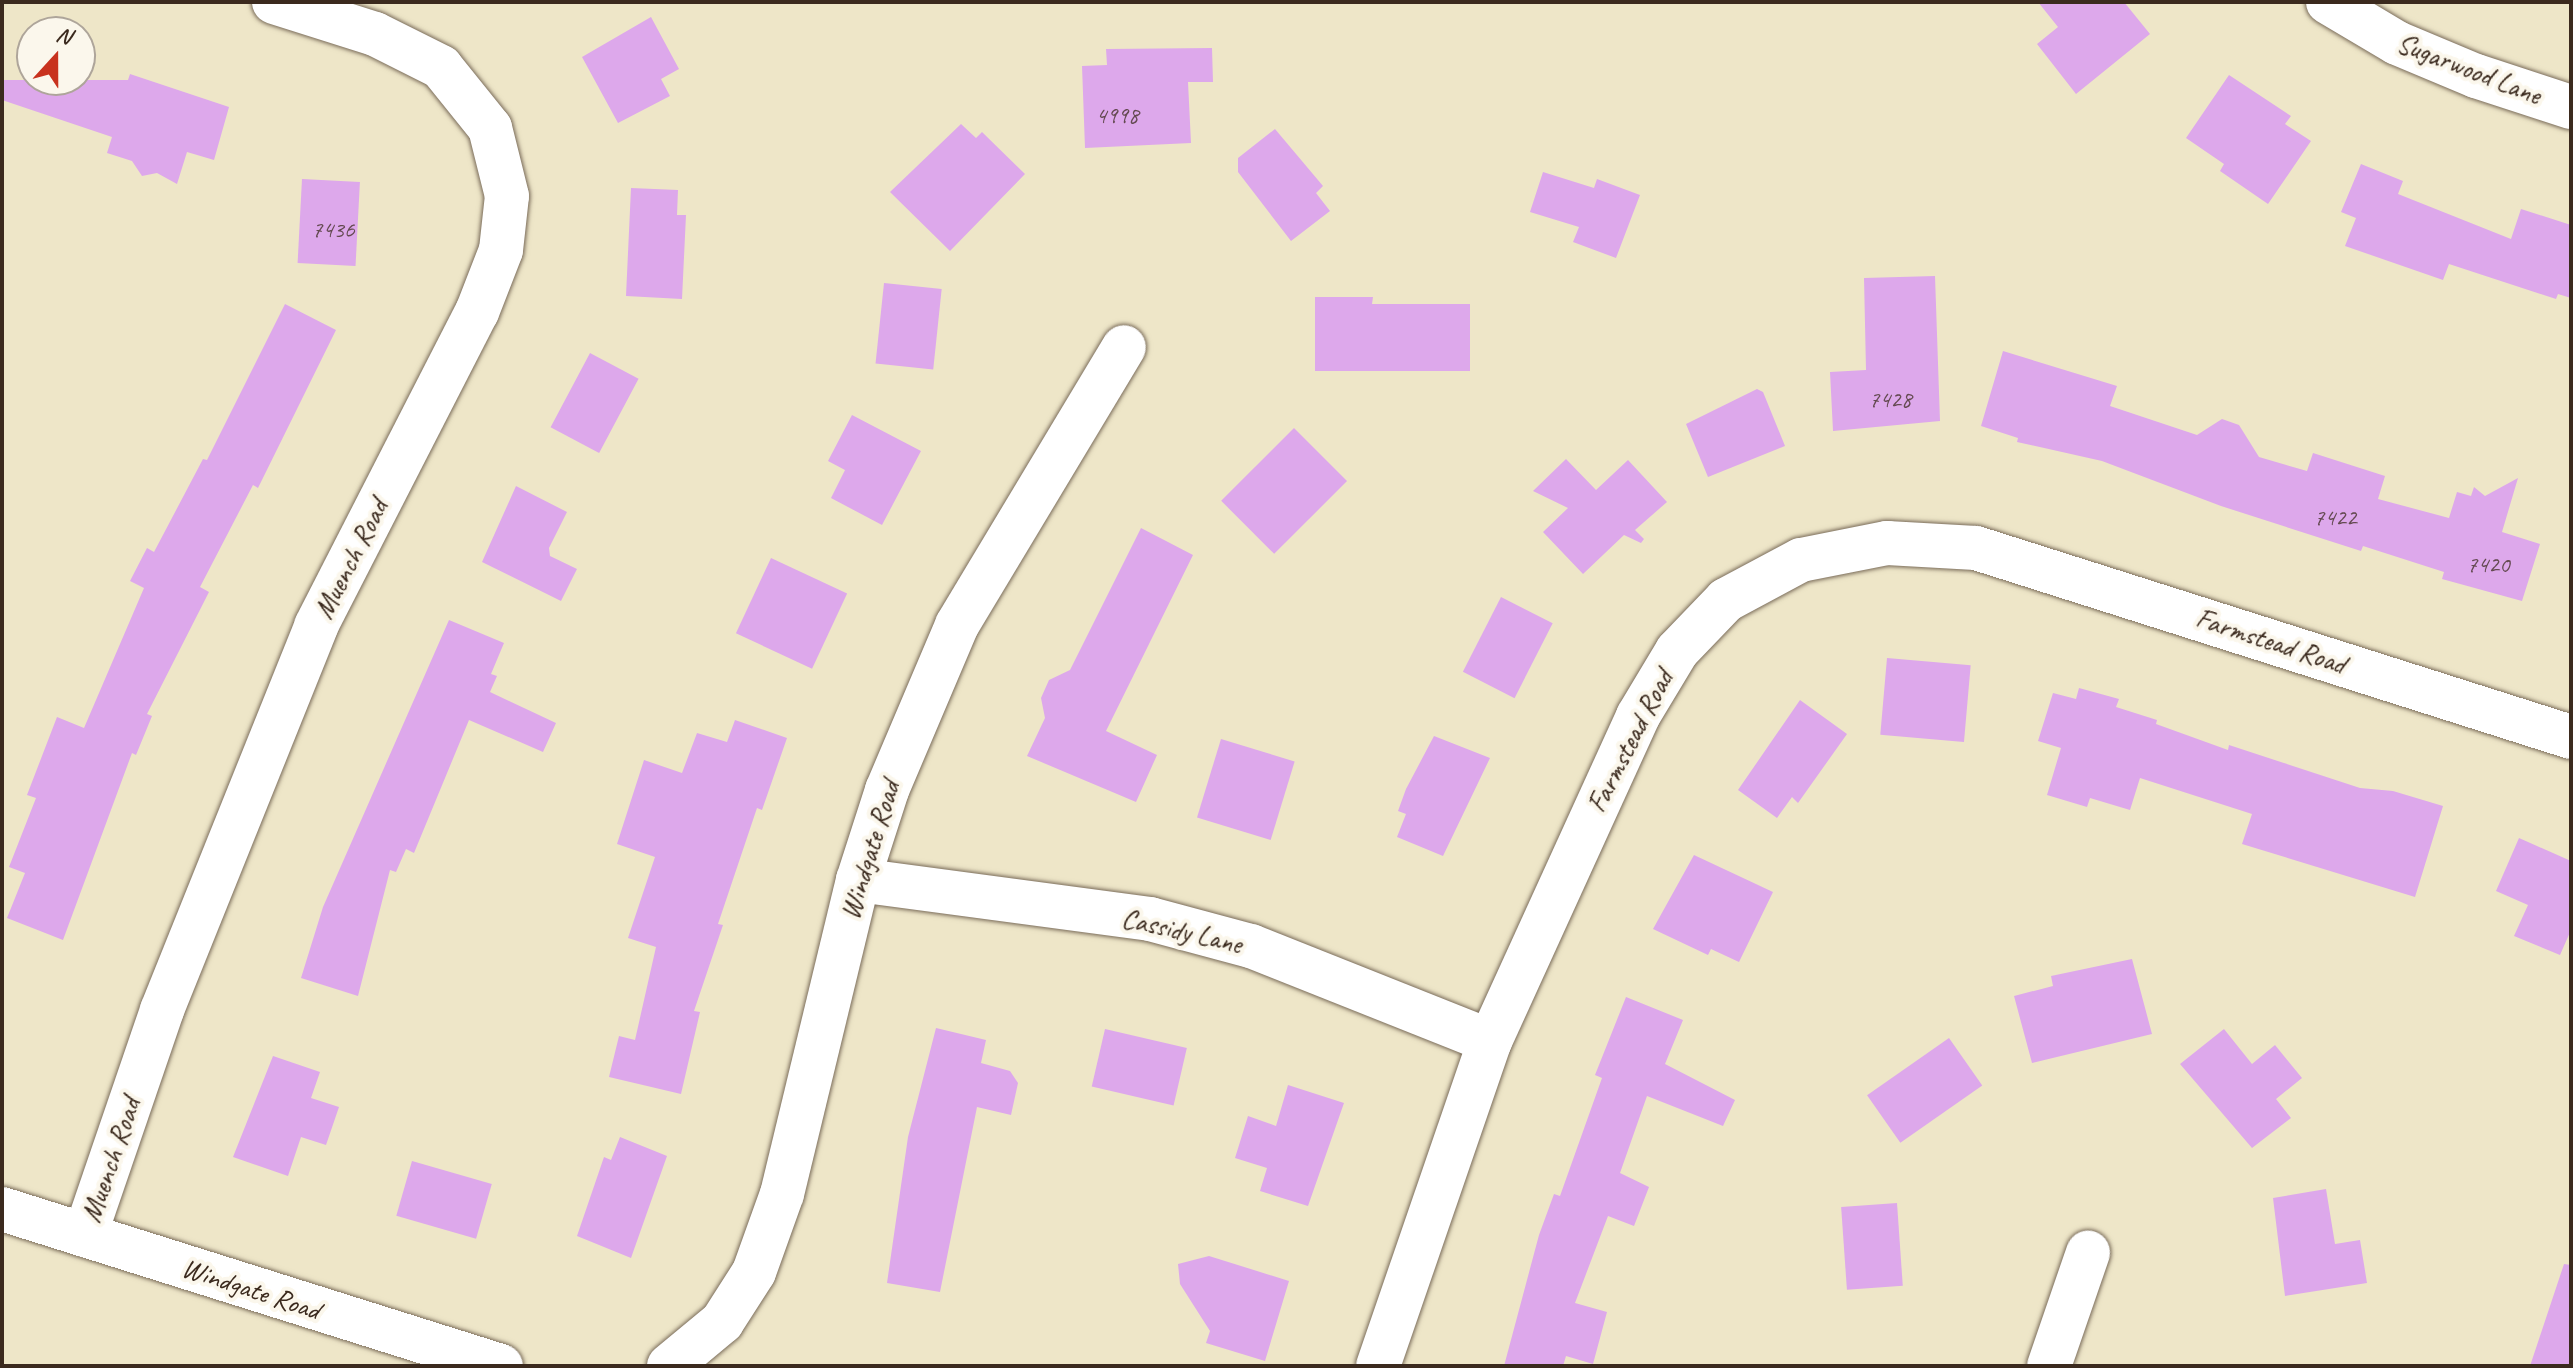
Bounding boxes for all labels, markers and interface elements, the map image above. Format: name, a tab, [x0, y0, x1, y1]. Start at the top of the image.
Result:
north arrow	[16, 16, 96, 96]
text: N	[53, 20, 75, 51]
street label: Sugarwood Lane	[2392, 26, 2546, 112]
house number: 4998	[1095, 102, 1139, 130]
house number: 7436	[311, 216, 355, 244]
house number: 7428	[1868, 386, 1912, 414]
street label: Muench Road	[307, 494, 395, 624]
house number: 7422	[2313, 504, 2357, 532]
house number: 7420	[2466, 551, 2510, 579]
street label: Farmstead Road	[2192, 601, 2350, 681]
street label: Farmstead Road	[1580, 664, 1680, 818]
street label: Windgate Road	[833, 777, 907, 923]
street label: Cassidy Lane	[1118, 901, 1246, 961]
street label: Muench Road	[74, 1094, 148, 1226]
street label: Windgate Road	[178, 1251, 324, 1327]

